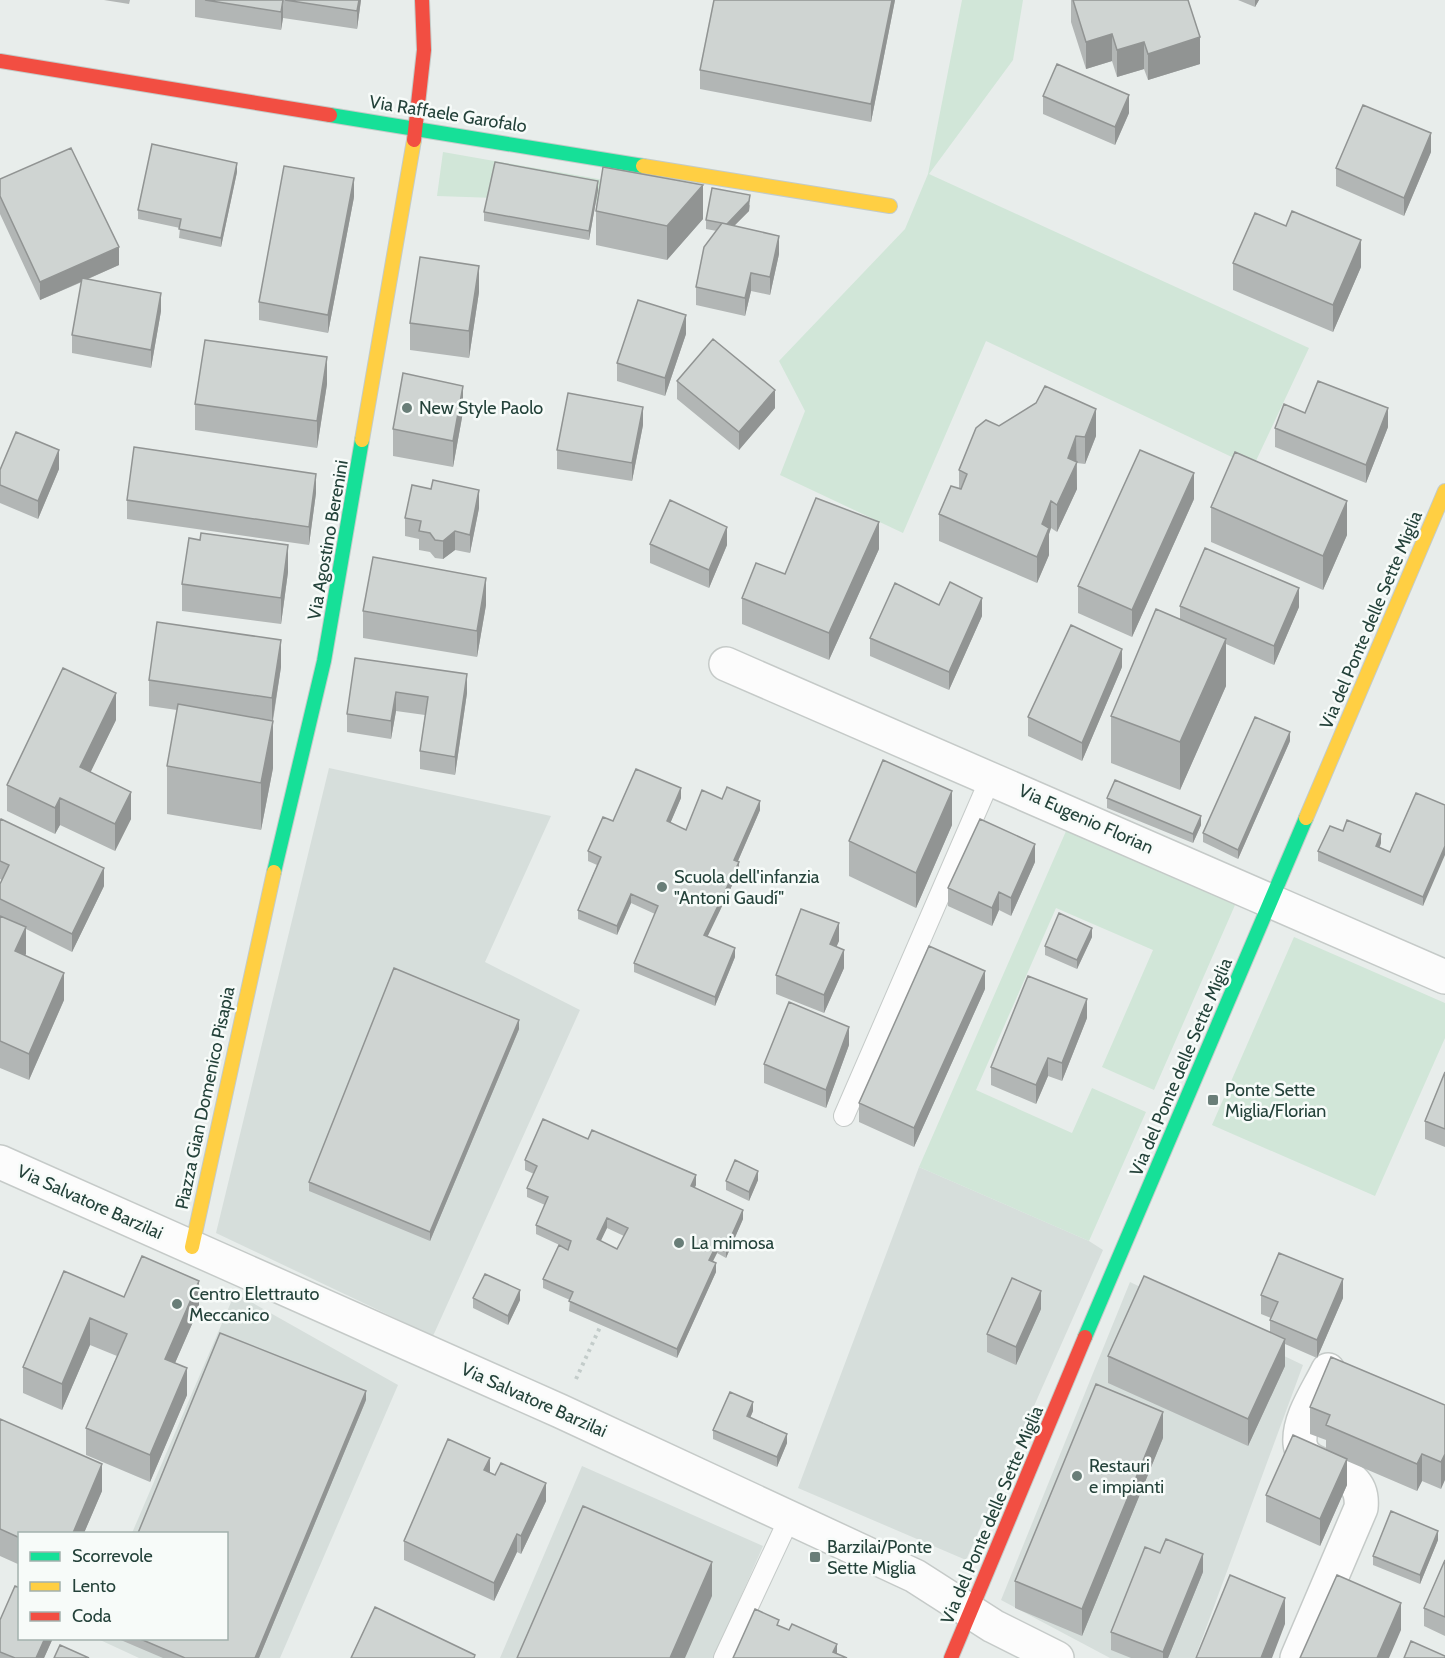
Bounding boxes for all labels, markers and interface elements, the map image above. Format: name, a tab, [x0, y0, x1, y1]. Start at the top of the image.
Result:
street label: Via Raffaele Garofalo	[368, 91, 528, 137]
place label: New Style Paolo	[419, 397, 543, 419]
marker: New Style Paolo	[400, 401, 414, 415]
street label: Via Agostino Berenini	[303, 458, 353, 622]
street label: Via del Ponte delle Sette Miglia	[1315, 507, 1427, 732]
street label: Via Eugenio Florian	[1015, 779, 1157, 859]
place label: Scuola dell'infanzia "Antoni Gaudí"	[674, 866, 820, 909]
marker: Scuola dell'infanzia "Antoni Gaudí"	[655, 880, 669, 894]
street label: Via del Ponte delle Sette Miglia	[1125, 954, 1237, 1179]
street label: Piazza Gian Domenico Pisapia	[171, 984, 239, 1211]
place label: Ponte Sette Miglia/Florian	[1225, 1079, 1326, 1122]
marker: Ponte Sette Miglia/Florian	[1206, 1093, 1220, 1107]
street label: Via Salvatore Barzilai	[14, 1160, 166, 1244]
place label: La mimosa	[691, 1232, 774, 1254]
marker: La mimosa	[672, 1236, 686, 1250]
place label: Centro Elettrauto Meccanico	[189, 1283, 320, 1326]
marker: Centro Elettrauto Meccanico	[170, 1297, 184, 1311]
street label: Via Salvatore Barzilai	[458, 1358, 610, 1442]
street label: Via del Ponte delle Sette Miglia	[936, 1402, 1048, 1627]
place label: Restauri e impianti	[1089, 1455, 1164, 1498]
marker: Restauri e impianti	[1070, 1469, 1084, 1483]
legend	[18, 1532, 228, 1640]
place label: Barzilai/Ponte Sette Miglia	[827, 1536, 932, 1579]
text: Scorrevole	[72, 1545, 153, 1567]
marker: Barzilai/Ponte Sette Miglia	[808, 1550, 822, 1564]
text: Lento	[72, 1575, 116, 1597]
text: Coda	[72, 1605, 112, 1627]

